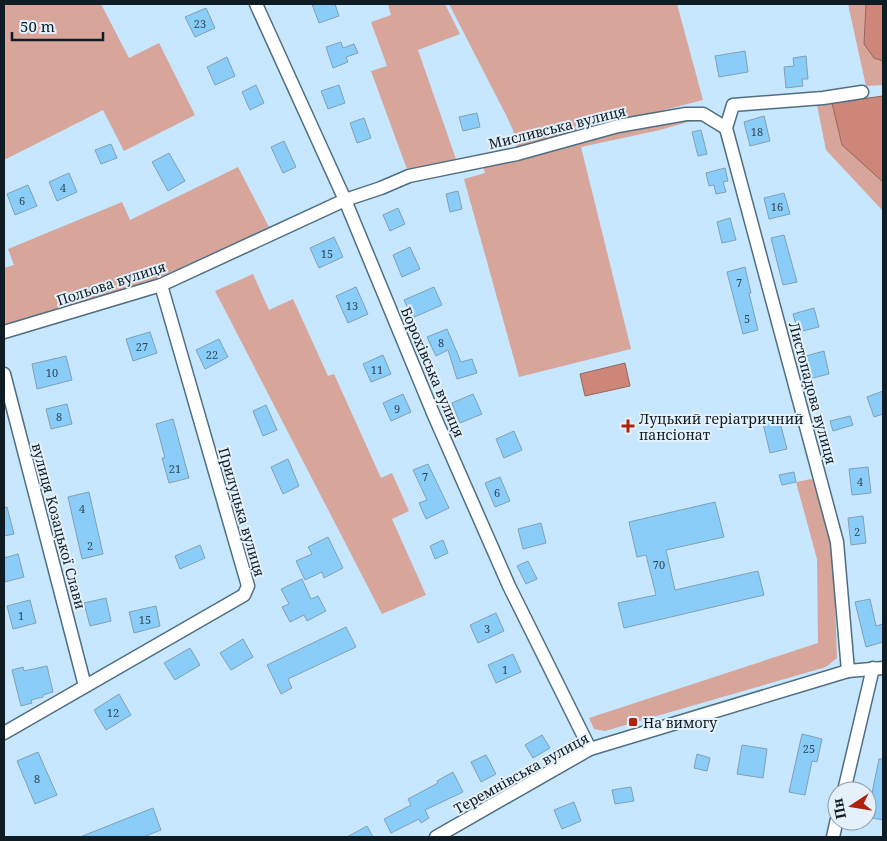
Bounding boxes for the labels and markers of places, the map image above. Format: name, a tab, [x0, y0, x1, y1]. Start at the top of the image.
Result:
place label: Луцький геріатричний пансіонат	[639, 409, 804, 444]
marker: Луцький геріатричний пансіонат	[621, 419, 635, 433]
place label: На вимогу	[643, 713, 717, 732]
marker: На вимогу	[627, 716, 639, 728]

